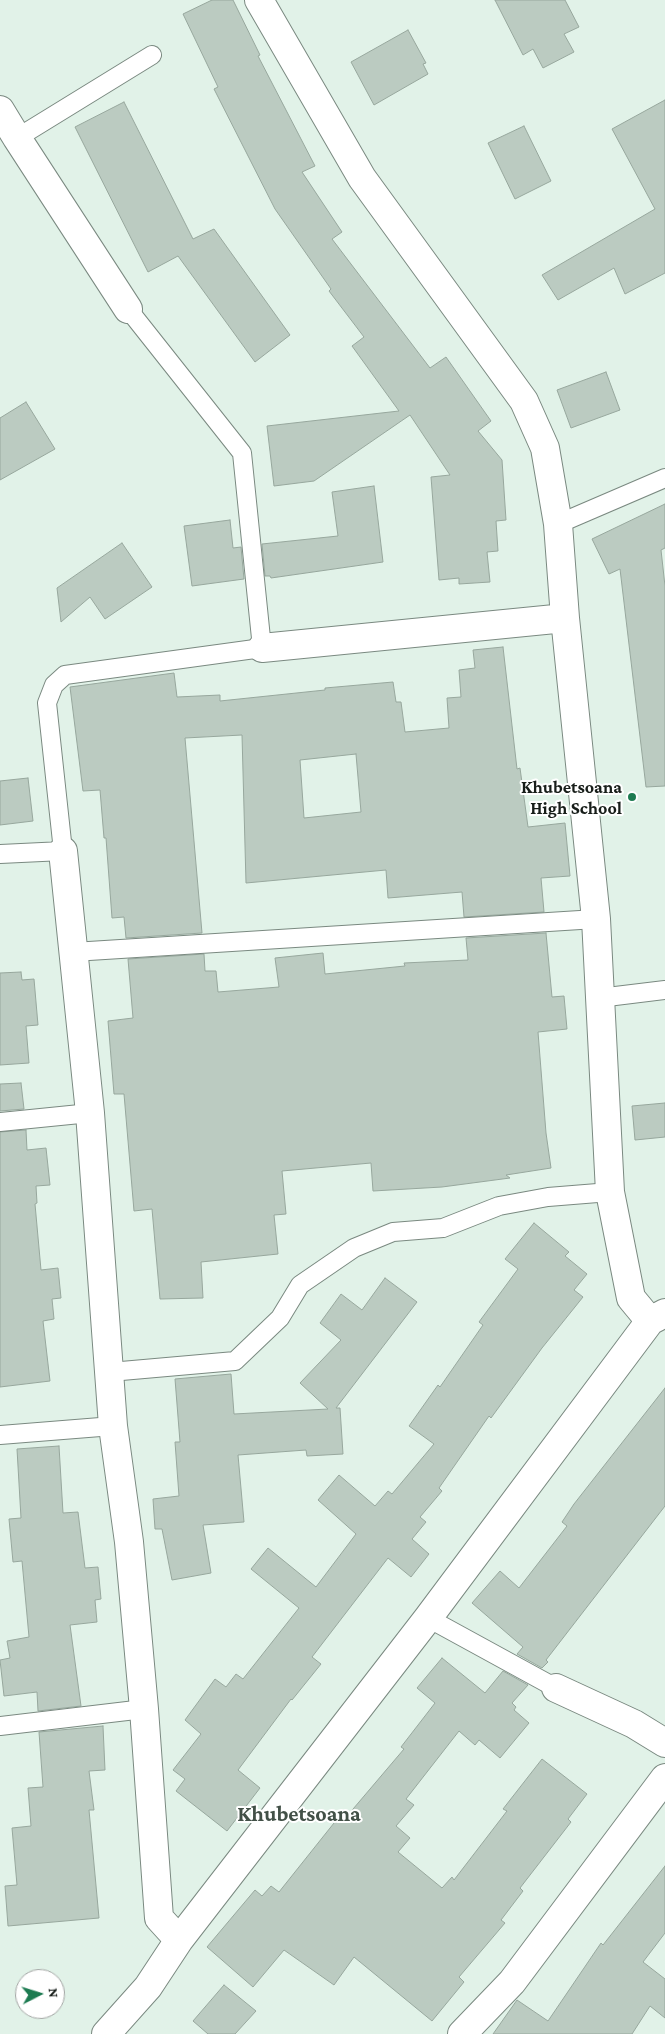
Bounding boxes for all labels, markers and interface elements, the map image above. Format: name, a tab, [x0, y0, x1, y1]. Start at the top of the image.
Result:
place label: Khubetsoana High School	[521, 776, 622, 819]
marker: Khubetsoana High School	[626, 791, 638, 803]
district label: Khubetsoana	[237, 1801, 361, 1827]
north arrow	[15, 1969, 65, 2019]
text: N	[46, 1987, 62, 1998]

